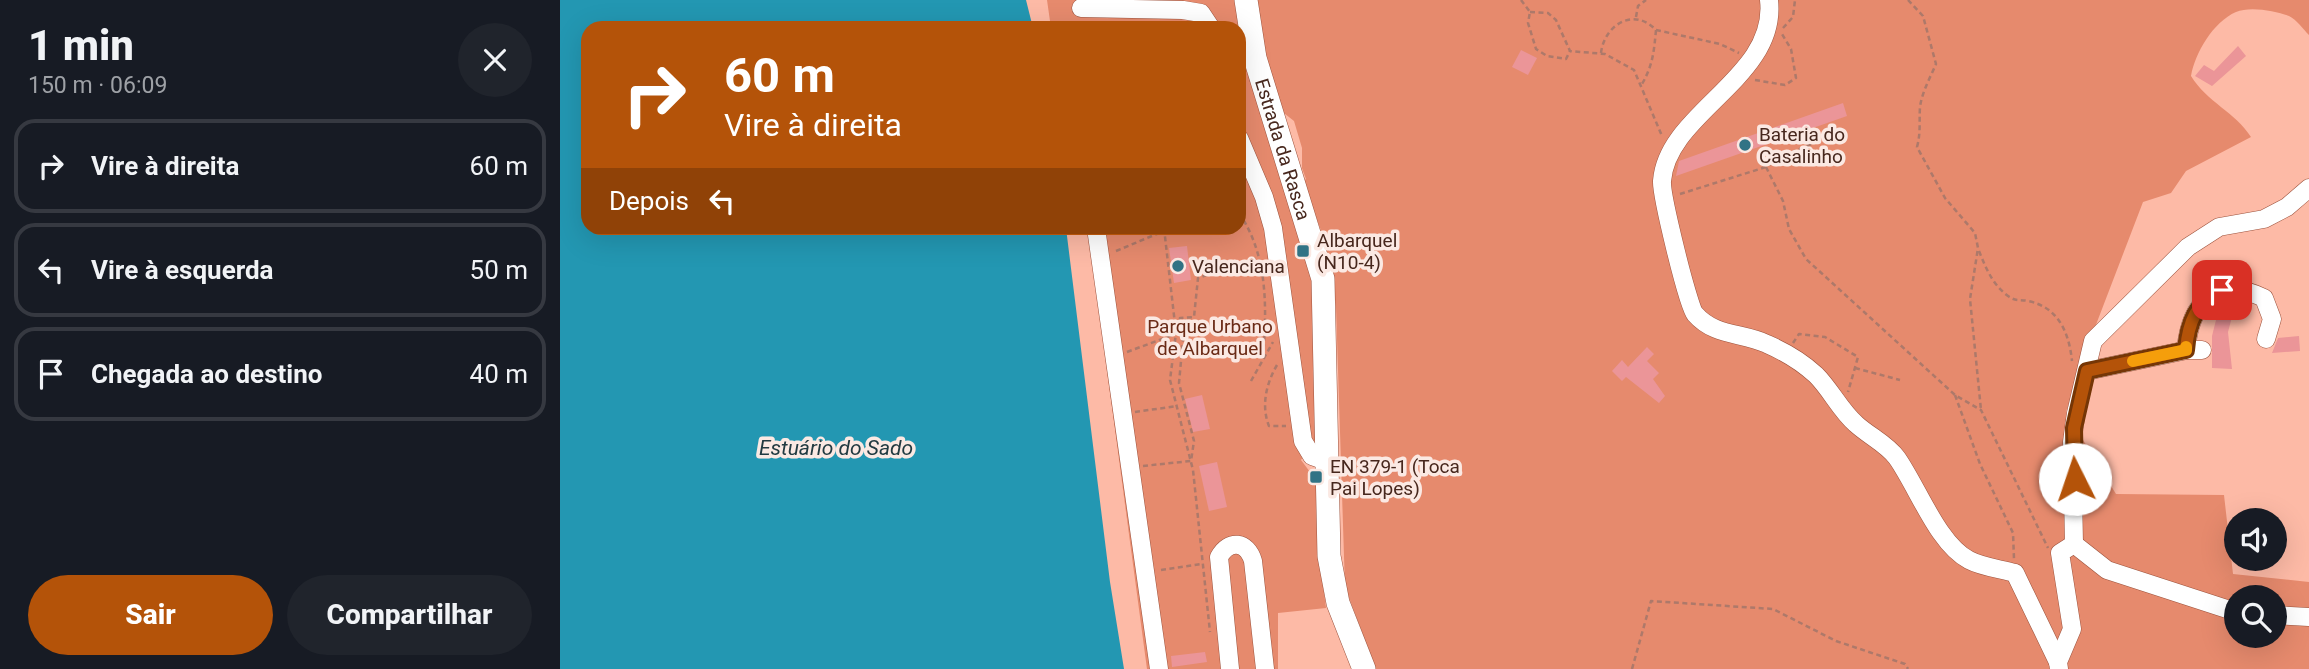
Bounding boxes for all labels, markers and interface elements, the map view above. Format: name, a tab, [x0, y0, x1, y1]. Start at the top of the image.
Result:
text: 1 min	[28, 21, 134, 70]
button: close	[458, 23, 532, 97]
text: 60 m	[724, 47, 835, 104]
icon: right	[609, 49, 700, 140]
text: 150 m · 06:09	[28, 72, 167, 99]
street label: Estrada da Rasca	[1250, 76, 1315, 223]
text: Vire à direita	[724, 106, 902, 144]
place label: Bateria do Casalinho	[1759, 123, 1845, 168]
marker: Bateria do Casalinho	[1737, 137, 1753, 153]
icon: right	[32, 147, 70, 185]
text: Vire à direita	[91, 151, 239, 181]
text: 60 m	[470, 151, 528, 181]
icon: left	[703, 182, 741, 220]
text: Depois	[609, 186, 689, 216]
place label: Albarquel (N10-4)	[1317, 229, 1397, 274]
marker: Albarquel (N10-4)	[1295, 243, 1311, 259]
icon: left	[32, 251, 70, 289]
text: Vire à esquerda	[91, 255, 274, 285]
text: 50 m	[470, 255, 528, 285]
place label: Valenciana	[1192, 255, 1285, 278]
marker: Valenciana	[1170, 258, 1186, 274]
pin	[2192, 260, 2252, 320]
icon: arrive	[2203, 271, 2241, 309]
park label: Parque Urbano de Albarquel	[1147, 315, 1273, 360]
icon: arrive	[32, 355, 70, 393]
text: Chegada ao destino	[91, 359, 322, 389]
text: 40 m	[470, 359, 528, 389]
water label: Estuário do Sado	[759, 436, 913, 460]
position arrow	[2038, 442, 2112, 516]
place label: EN 379-1 (Toca Pai Lopes)	[1330, 455, 1460, 500]
marker: EN 379-1 (Toca Pai Lopes)	[1308, 469, 1324, 485]
map controls	[2224, 508, 2287, 648]
button: sound	[2224, 508, 2287, 571]
button: Sair	[28, 575, 273, 655]
button: Compartilhar	[287, 575, 532, 655]
button: search	[2224, 585, 2287, 648]

